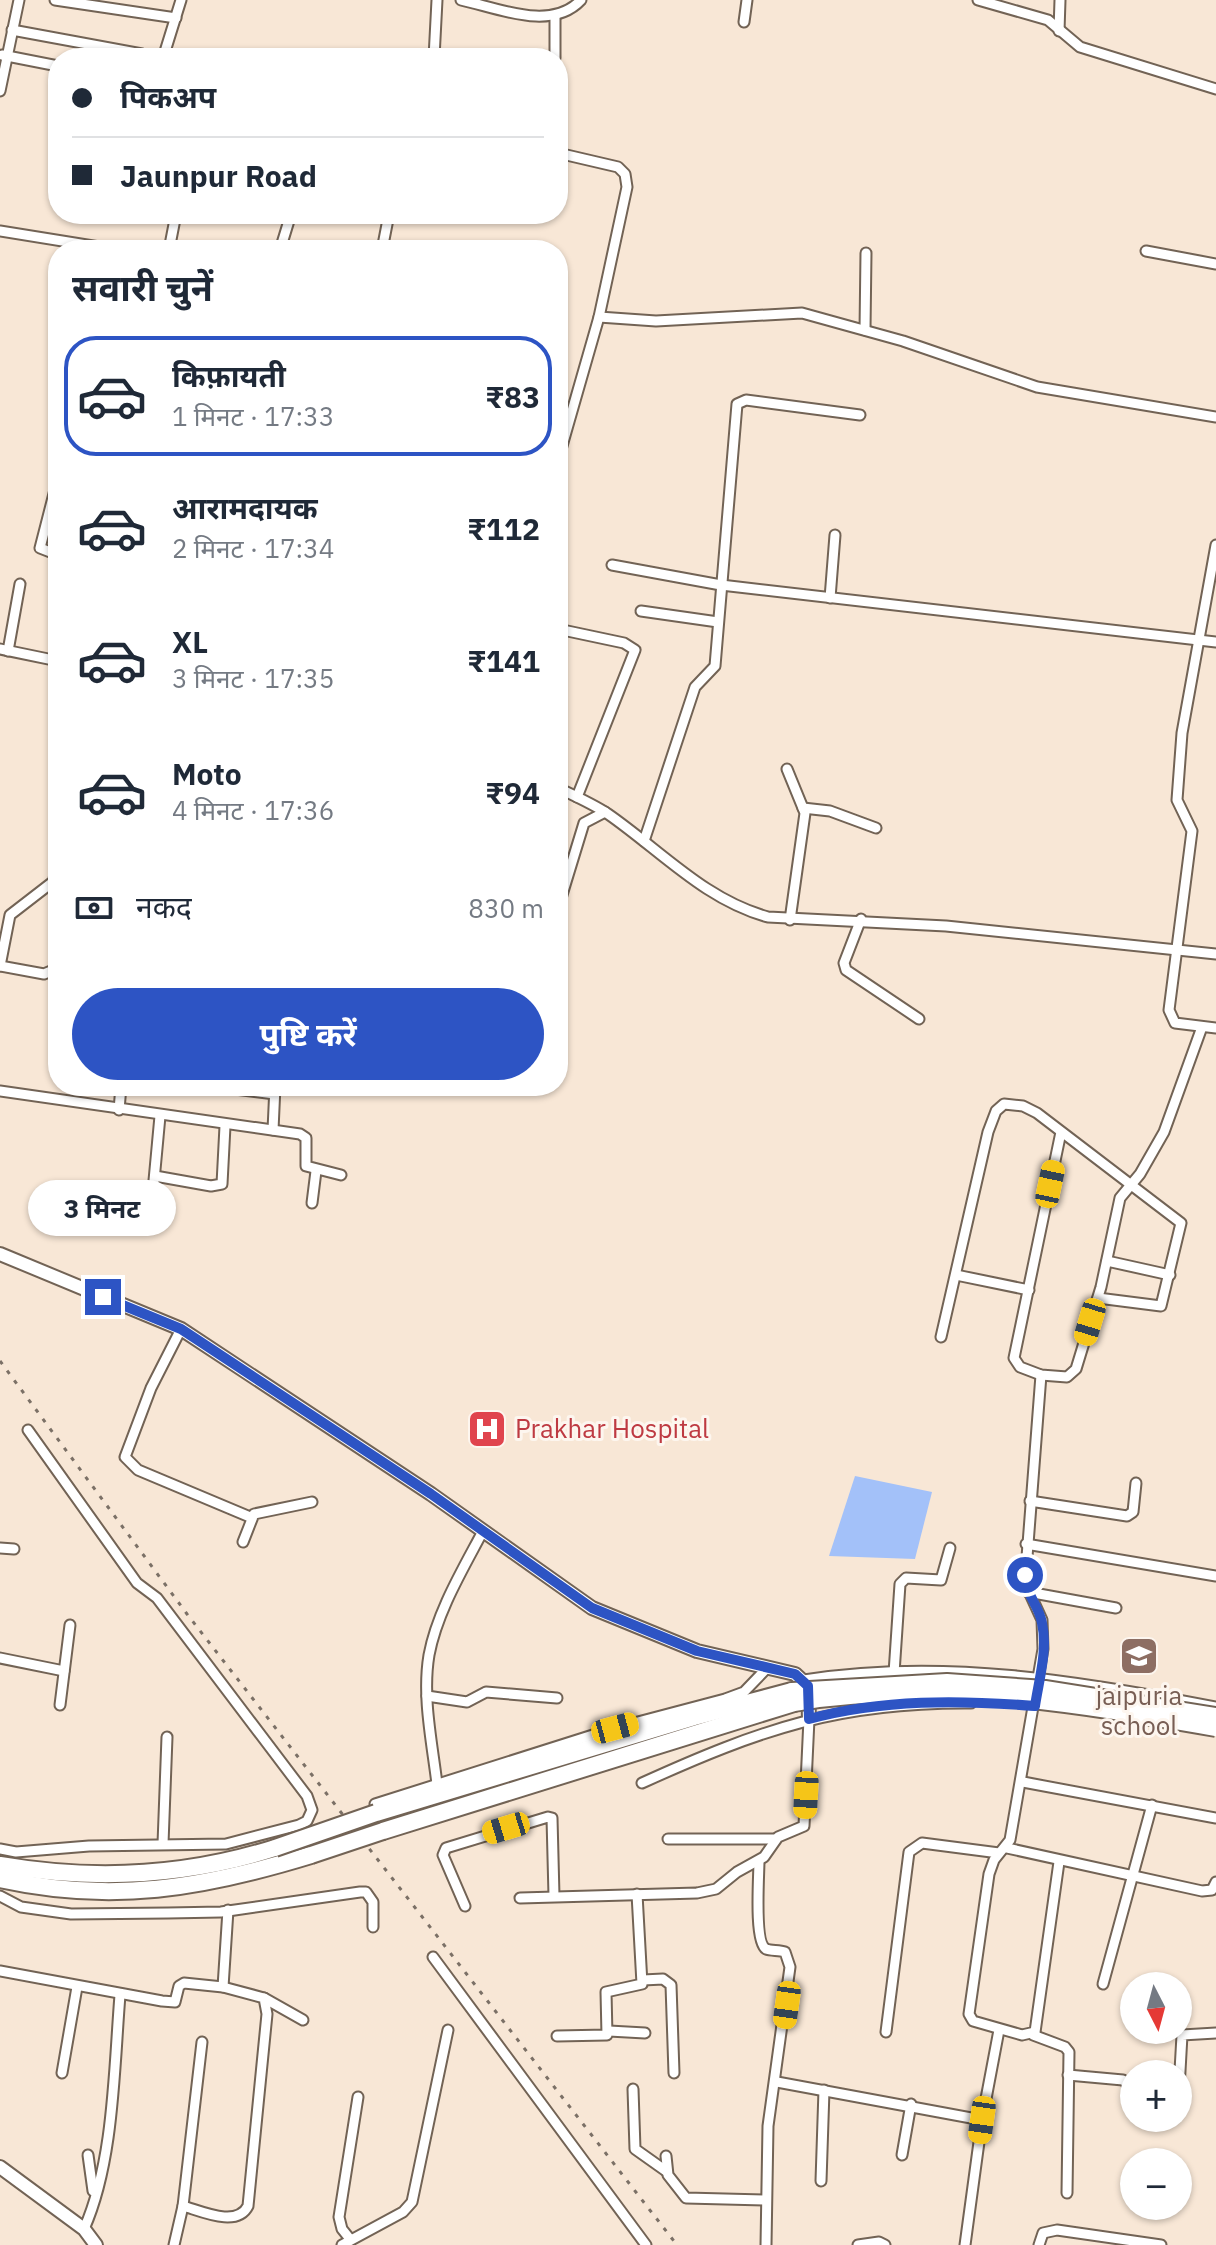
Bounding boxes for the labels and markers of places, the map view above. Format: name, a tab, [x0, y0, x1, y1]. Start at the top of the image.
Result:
hospital icon: Prakhar Hospital	[466, 1408, 508, 1450]
place label: Prakhar Hospital	[515, 1411, 709, 1445]
school or university icon: jaipuria school	[1118, 1635, 1160, 1677]
place label: jaipuria school	[1096, 1678, 1182, 1742]

